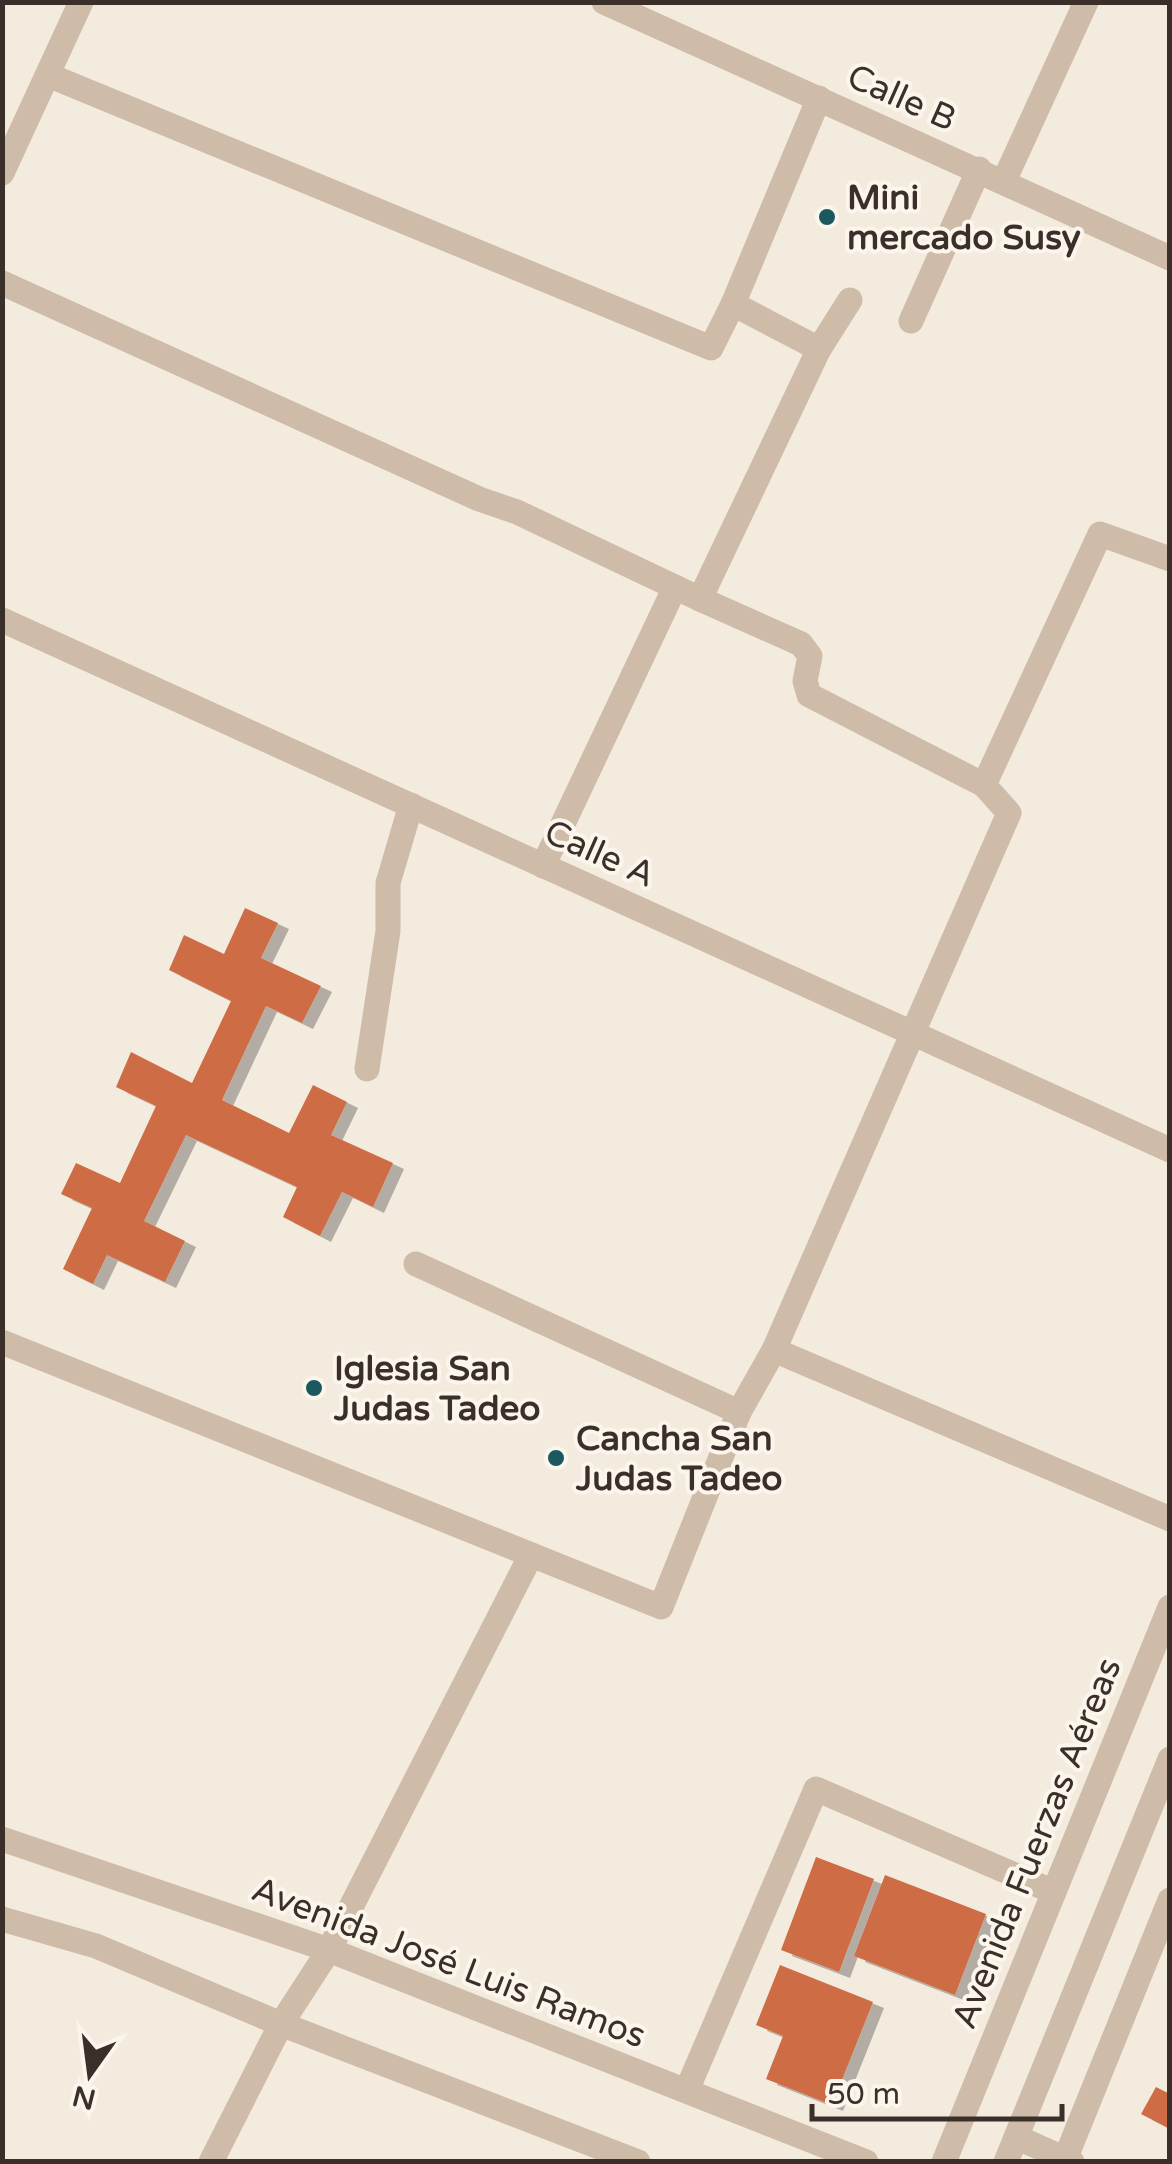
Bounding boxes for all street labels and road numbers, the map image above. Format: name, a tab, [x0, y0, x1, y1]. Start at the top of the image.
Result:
street label: Calle B	[841, 55, 962, 140]
street label: Calle A	[538, 811, 661, 897]
street label: Avenida Fuerzas Aéreas	[943, 1652, 1131, 2035]
street label: Avenida José Luis Ramos	[246, 1868, 651, 2057]

